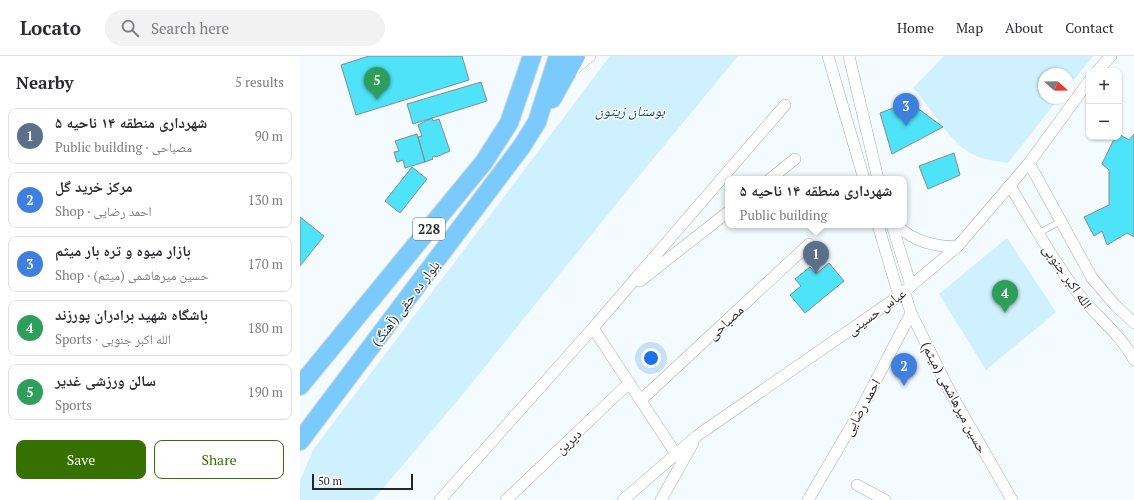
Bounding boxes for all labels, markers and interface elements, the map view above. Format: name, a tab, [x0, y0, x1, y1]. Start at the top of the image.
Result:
search box	[105, 10, 385, 46]
text: Locato	[20, 15, 81, 40]
icon: search	[119, 17, 141, 39]
text: Search here	[151, 18, 229, 38]
text: Home	[897, 18, 934, 37]
text: Map	[956, 18, 983, 37]
text: About	[1005, 18, 1043, 37]
text: Contact	[1065, 18, 1114, 37]
pin: 5	[364, 67, 390, 100]
north arrow	[1038, 68, 1074, 104]
map controls	[1086, 68, 1122, 140]
button: +	[1086, 68, 1122, 104]
text: Nearby	[16, 71, 74, 94]
text: 5 results	[235, 73, 284, 91]
pin: 3	[893, 93, 919, 126]
park label: بوستان زیتون	[595, 101, 665, 120]
button: −	[1086, 104, 1122, 140]
text: شهرداری منطقه ۱۴ ناحیه ۵	[55, 112, 207, 132]
text: 1	[26, 127, 34, 145]
text: 90 m	[255, 127, 283, 145]
text: Public building · مصباحی	[55, 138, 192, 156]
text: مرکز خرید گل	[55, 176, 133, 196]
popup	[725, 176, 907, 228]
text: شهرداری منطقه ۱۴ ناحیه ۵	[740, 180, 892, 200]
text: 2	[26, 191, 34, 209]
text: 130 m	[248, 191, 283, 209]
text: Shop · احمد رضایی	[55, 202, 152, 220]
text: Public building	[740, 206, 827, 224]
road number: 228	[413, 218, 445, 240]
text: بازار میوه و تره بار میثم	[55, 240, 191, 260]
street label: الله اکبر جنوبی	[1039, 240, 1097, 312]
pin: 1	[803, 241, 829, 274]
text: 3	[26, 255, 34, 273]
text: 170 m	[248, 255, 283, 273]
street label: بلوار ده حقی (آهنگ)	[366, 256, 444, 350]
text: Shop · حسین میرهاشمی (میثم)	[55, 266, 209, 284]
pin: 4	[992, 280, 1018, 313]
street label: عباس حسینی	[842, 283, 910, 339]
street label: مصباحی	[703, 300, 747, 344]
text: باشگاه شهید برادران پورزند	[55, 304, 208, 324]
text: 4	[26, 319, 34, 337]
text: 180 m	[248, 319, 283, 337]
text: Sports · الله اکبر جنوبی	[55, 330, 171, 348]
street label: حسین میرهاشمی (میثم)	[917, 338, 993, 457]
your location	[641, 348, 661, 368]
pin: 2	[891, 353, 917, 386]
text: سالن ورزشی غدیر	[55, 370, 156, 390]
street label: احمد رضایی	[838, 375, 884, 439]
text: 5	[26, 383, 34, 401]
text: 190 m	[248, 383, 283, 401]
text: Sports	[55, 396, 92, 414]
street label: دیرین	[551, 424, 585, 458]
button: Save	[16, 440, 146, 479]
button: Share	[154, 440, 284, 479]
scale bar	[312, 472, 413, 491]
text: 50 m	[318, 474, 342, 488]

